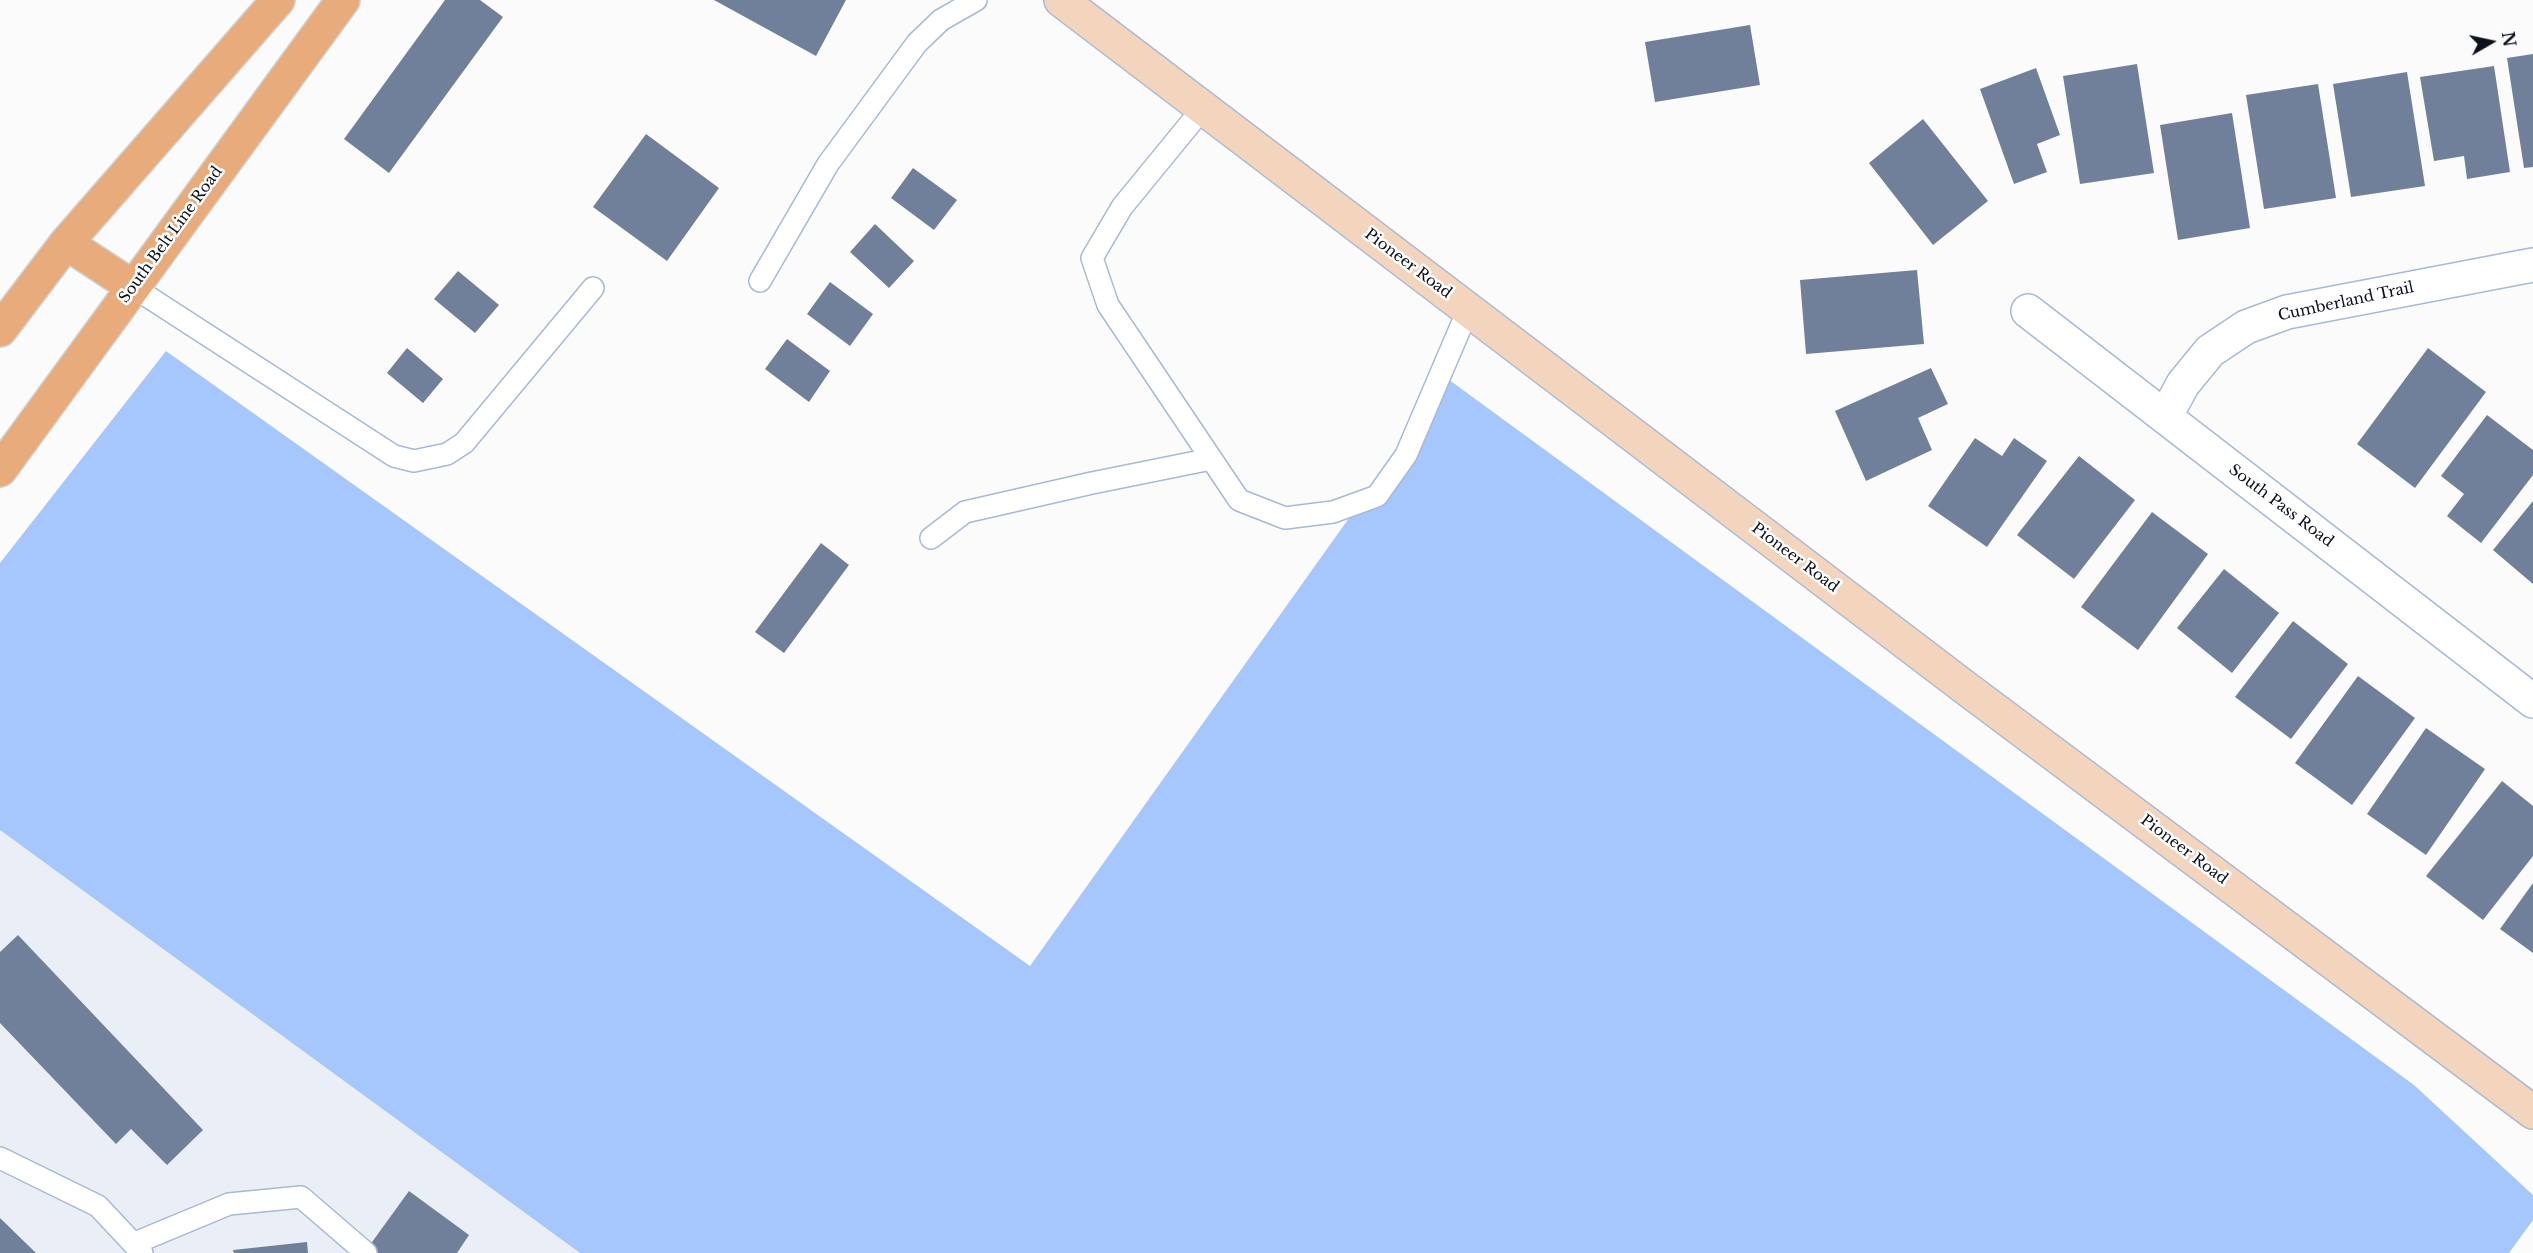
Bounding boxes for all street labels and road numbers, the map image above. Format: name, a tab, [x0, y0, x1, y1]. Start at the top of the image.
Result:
street label: South Belt Line Road	[116, 163, 226, 307]
street label: Pioneer Road	[1361, 225, 1455, 303]
street label: Cumberland Trail	[2277, 279, 2415, 325]
street label: South Pass Road	[2225, 461, 2337, 551]
street label: Pioneer Road	[1748, 519, 1842, 597]
street label: Pioneer Road	[2137, 811, 2231, 889]

